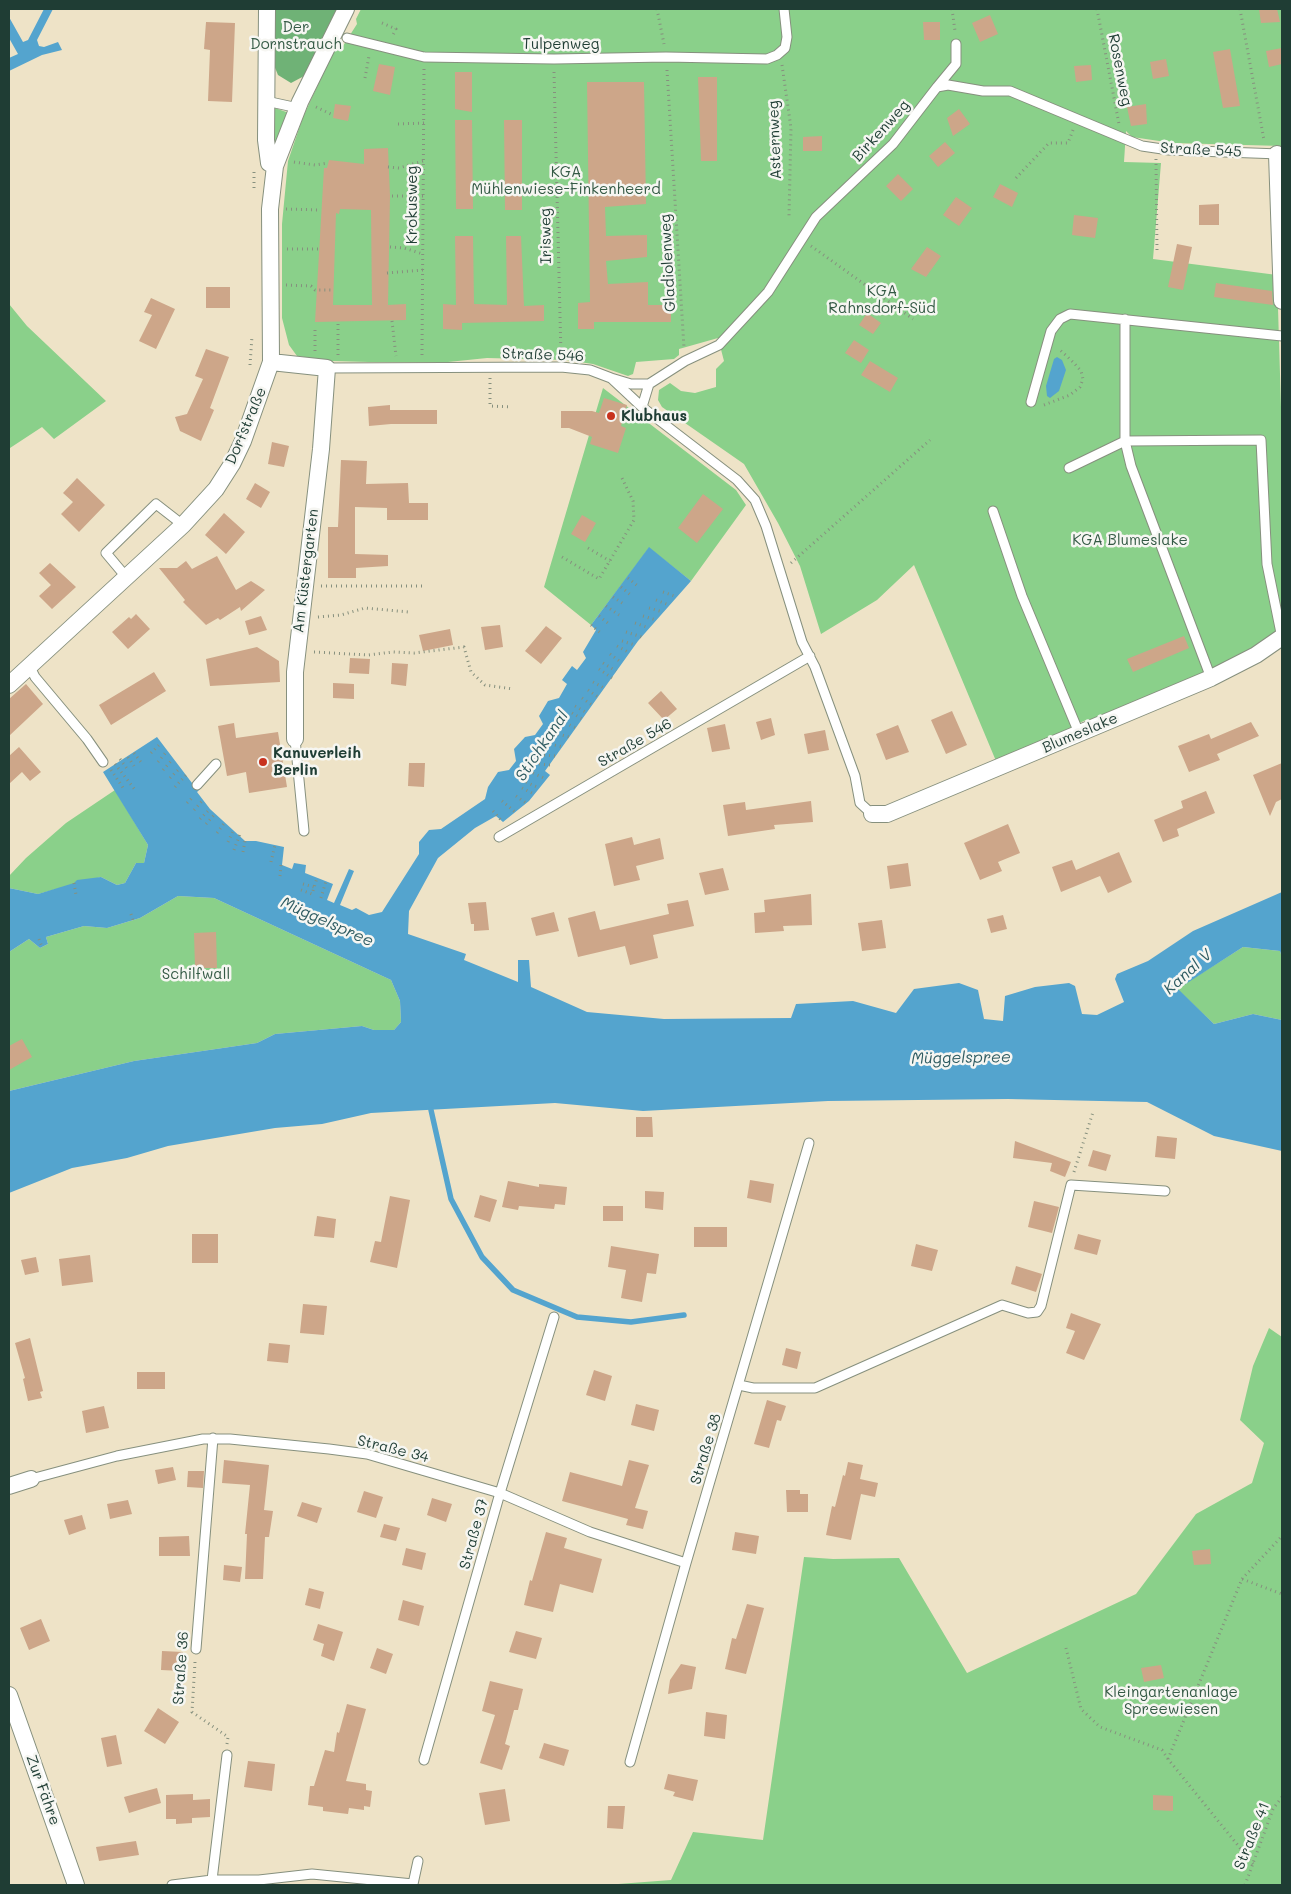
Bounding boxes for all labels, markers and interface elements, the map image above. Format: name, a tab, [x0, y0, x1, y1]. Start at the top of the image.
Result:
park label: Der Dornstrauch	[250, 18, 342, 53]
street label: Rosenweg	[1104, 32, 1136, 108]
street label: Tulpenweg	[523, 35, 599, 53]
street label: Birkenweg	[849, 97, 913, 165]
street label: Asternweg	[765, 100, 785, 180]
street label: Straße 545	[1160, 139, 1242, 161]
park label: KGA Mühlenwiese-Finkenheerd	[471, 163, 661, 198]
street label: Krokusweg	[403, 166, 421, 244]
street label: Irisweg	[537, 208, 555, 264]
street label: Gladiolenweg	[656, 213, 680, 313]
park label: KGA Rahnsdorf-Süd	[828, 282, 936, 317]
street label: Straße 546	[502, 345, 584, 365]
street label: Dorfstraße	[222, 385, 270, 467]
place label: Klubhaus	[621, 407, 687, 425]
marker: Klubhaus	[605, 410, 617, 422]
street label: Am Küstergarten	[289, 508, 323, 634]
park label: KGA Blumeslake	[1072, 531, 1188, 549]
water label: Stichkanal	[511, 707, 573, 785]
street label: Blumeslake	[1040, 709, 1120, 757]
street label: Straße 546	[595, 715, 675, 771]
place label: Kanuverleih Berlin	[273, 744, 361, 779]
marker: Kanuverleih Berlin	[257, 756, 269, 768]
water label: Müggelspree	[278, 893, 376, 951]
water label: Kanal V	[1160, 945, 1216, 999]
park label: Schilfwall	[162, 965, 230, 983]
water label: Müggelspree	[911, 1048, 1011, 1068]
street label: Straße 38	[687, 1411, 725, 1487]
street label: Straße 34	[355, 1431, 431, 1467]
street label: Straße 37	[456, 1497, 492, 1571]
street label: Straße 36	[169, 1631, 193, 1705]
park label: Kleingartenanlage Spreewiesen	[1104, 1683, 1238, 1718]
street label: Zur Fähre	[22, 1752, 64, 1828]
street label: Straße 41	[1230, 1800, 1274, 1872]

